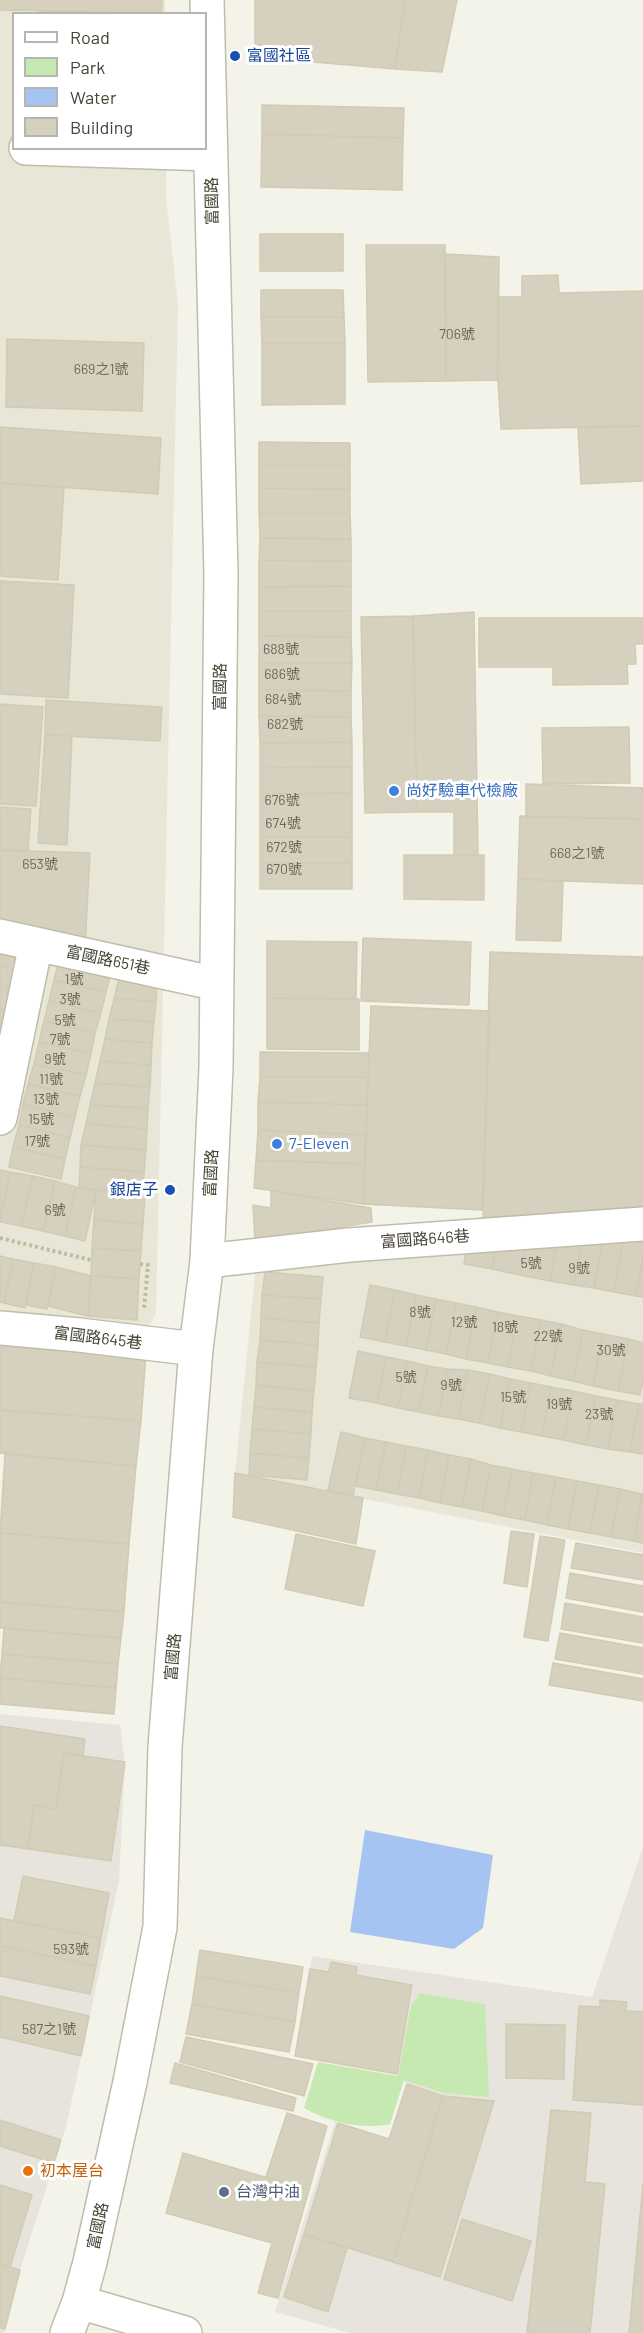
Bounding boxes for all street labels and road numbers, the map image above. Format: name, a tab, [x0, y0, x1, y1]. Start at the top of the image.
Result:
street label: 富國路	[202, 177, 222, 225]
street label: 富國路	[210, 663, 230, 711]
street label: 富國路651巷	[64, 942, 152, 978]
street label: 富國路	[200, 1149, 222, 1197]
street label: 富國路646巷	[380, 1226, 470, 1252]
street label: 富國路645巷	[53, 1323, 143, 1353]
street label: 富國路	[161, 1632, 185, 1682]
street label: 富國路	[84, 2201, 112, 2251]

